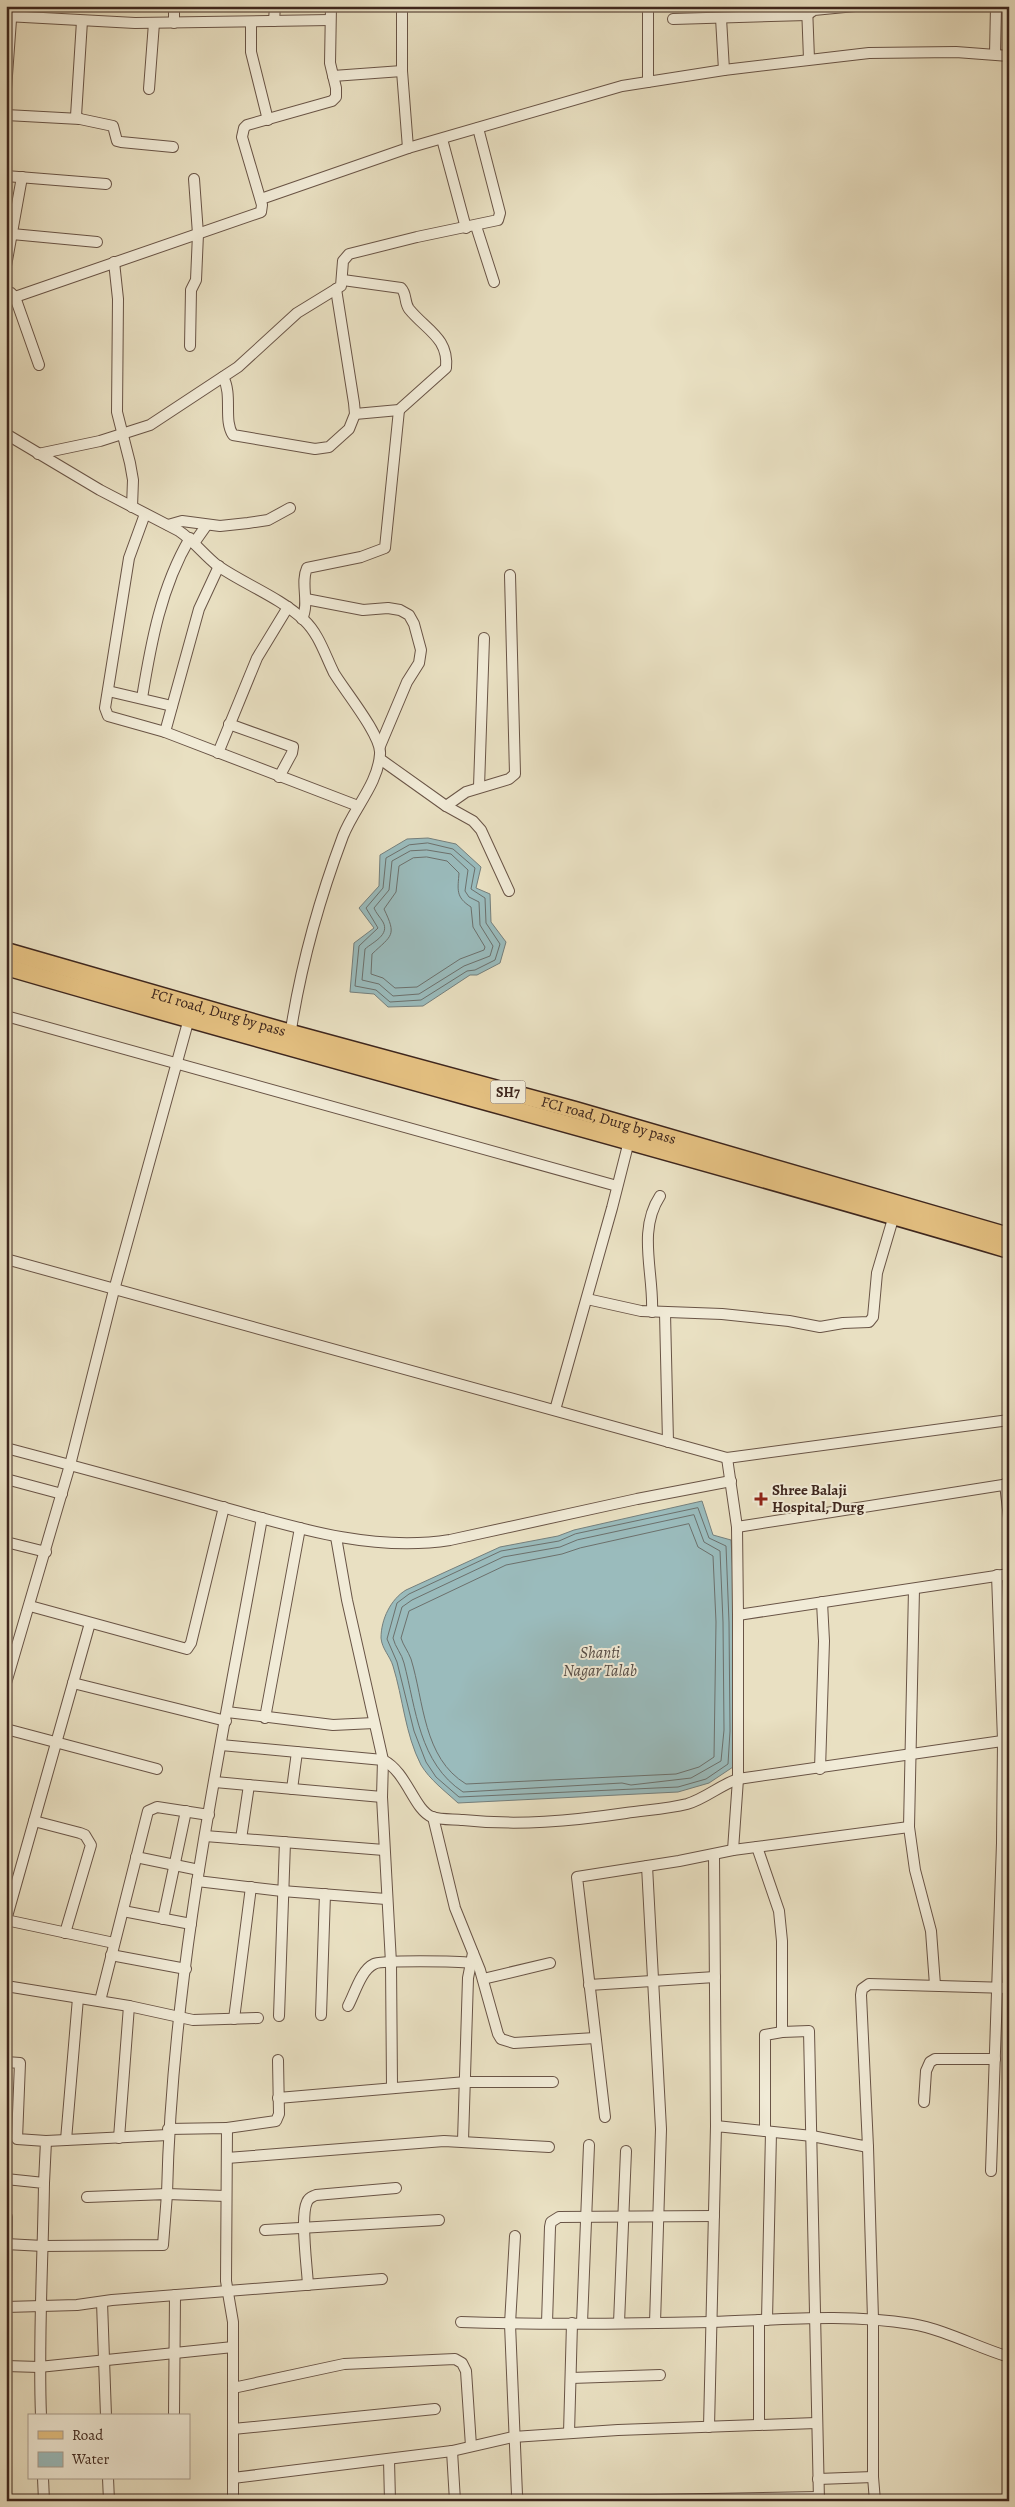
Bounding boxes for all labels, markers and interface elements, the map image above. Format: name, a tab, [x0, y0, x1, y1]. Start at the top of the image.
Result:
street label: FCI road, Durg by pass	[149, 983, 288, 1041]
road number: SH7	[490, 1080, 526, 1104]
street label: FCI road, Durg by pass	[539, 1091, 679, 1149]
place label: Shree Balaji Hospital, Durg	[772, 1480, 864, 1517]
marker: Shree Balaji Hospital, Durg	[754, 1492, 768, 1506]
water label: Shanti Nagar Talab	[563, 1642, 637, 1682]
legend	[28, 2414, 190, 2480]
text: Road	[72, 2425, 104, 2445]
text: Water	[71, 2449, 109, 2469]

